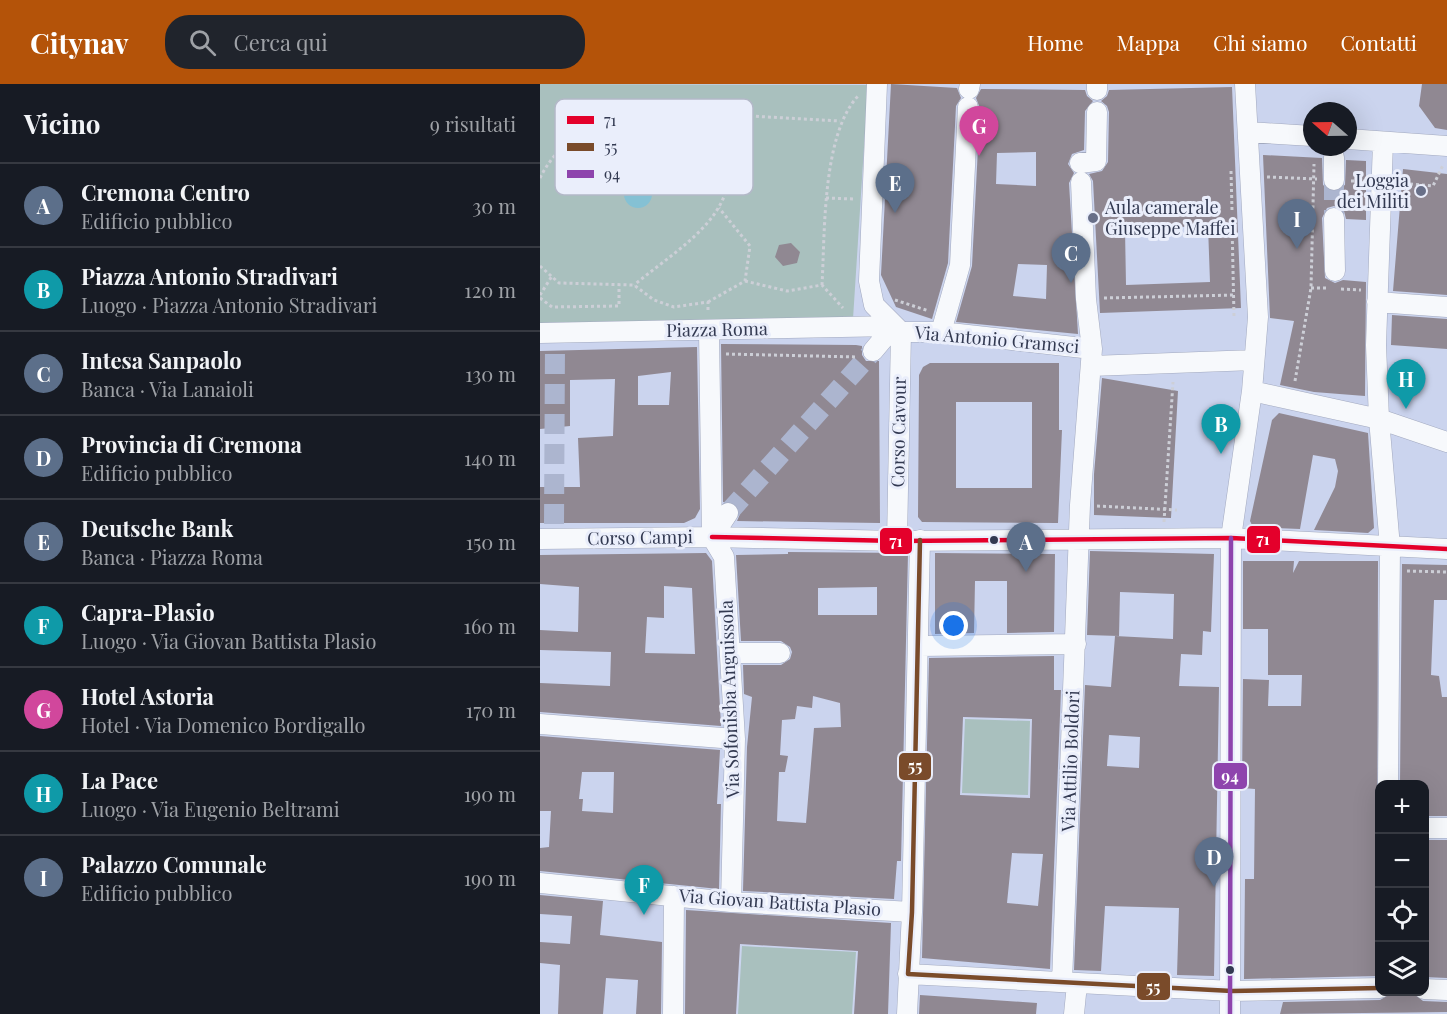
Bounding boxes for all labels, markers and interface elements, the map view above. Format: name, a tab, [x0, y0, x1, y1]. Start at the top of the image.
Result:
search box	[165, 15, 585, 69]
text: Citynav	[30, 24, 129, 61]
icon: search	[186, 26, 219, 59]
text: Cerca qui	[234, 27, 328, 57]
text: Home	[1027, 28, 1084, 56]
text: Mappa	[1117, 28, 1180, 56]
text: Chi siamo	[1213, 28, 1307, 56]
text: Contatti	[1340, 28, 1417, 56]
legend	[555, 99, 753, 195]
north arrow	[1303, 102, 1357, 156]
text: Vicino	[24, 106, 101, 141]
pin: G	[960, 106, 998, 156]
text: 71	[604, 109, 616, 130]
text: 9 risultati	[430, 110, 516, 137]
text: 55	[604, 136, 617, 157]
text: 94	[604, 163, 620, 184]
pin: E	[876, 164, 914, 213]
place label: Loggia dei Militi	[1337, 168, 1409, 213]
text: Cremona Centro	[81, 177, 250, 207]
marker: Loggia dei Militi	[1414, 184, 1428, 198]
text: A	[37, 192, 50, 219]
text: 30 m	[472, 192, 516, 219]
place label: Aula camerale Giuseppe Maffei	[1104, 195, 1235, 240]
pin: I	[1278, 200, 1317, 249]
text: Edificio pubblico	[81, 207, 232, 234]
marker: Aula camerale Giuseppe Maffei	[1086, 211, 1100, 225]
pin: C	[1052, 234, 1090, 283]
text: Piazza Antonio Stradivari	[81, 261, 338, 291]
text: B	[37, 276, 50, 303]
text: 120 m	[464, 276, 516, 303]
text: Luogo · Piazza Antonio Stradivari	[81, 291, 377, 318]
street label: Piazza Roma	[666, 316, 768, 342]
street label: Via Antonio Gramsci	[913, 320, 1080, 358]
text: Intesa Sanpaolo	[81, 345, 242, 375]
text: C	[36, 360, 51, 387]
text: 130 m	[465, 360, 516, 387]
pin: H	[1386, 360, 1426, 409]
text: Banca · Via Lanaioli	[81, 375, 254, 402]
street label: Corso Cavour	[885, 376, 911, 488]
pin: B	[1202, 404, 1240, 454]
text: Provincia di Cremona	[81, 429, 302, 459]
text: D	[36, 444, 51, 471]
text: 140 m	[464, 444, 516, 471]
text: Edificio pubblico	[81, 459, 232, 486]
text: Deutsche Bank	[81, 513, 233, 543]
pin: A	[1006, 522, 1046, 572]
street label: Corso Campi	[587, 524, 693, 550]
line badge: 71	[1246, 525, 1281, 554]
line badge: 71	[879, 527, 913, 555]
text: E	[37, 528, 50, 555]
text: 150 m	[466, 528, 516, 555]
text: 71	[1256, 528, 1270, 549]
text: 71	[889, 530, 903, 551]
unlabelled marker	[988, 534, 1000, 546]
text: Banca · Piazza Roma	[81, 543, 263, 570]
text: Capra-Plasio	[81, 597, 215, 627]
street label: Via Sofonisba Anguissola	[714, 599, 744, 800]
your location	[939, 611, 968, 640]
text: F	[38, 612, 49, 639]
text: 160 m	[464, 612, 516, 639]
text: Luogo · Via Giovan Battista Plasio	[81, 627, 376, 654]
text: Hotel Astoria	[81, 681, 214, 711]
street label: Via Attilio Boldori	[1056, 690, 1084, 833]
text: G	[36, 696, 51, 723]
text: 170 m	[466, 696, 516, 723]
text: Hotel · Via Domenico Bordigallo	[81, 711, 366, 738]
line badge: 55	[898, 752, 932, 781]
text: 55	[908, 755, 922, 776]
line badge: 94	[1213, 762, 1248, 790]
text: La Pace	[81, 765, 158, 795]
text: 94	[1221, 765, 1239, 786]
text: H	[36, 780, 52, 807]
text: 190 m	[464, 780, 516, 807]
map controls	[1375, 780, 1429, 996]
button: +	[1375, 780, 1429, 834]
text: Luogo · Via Eugenio Beltrami	[81, 795, 340, 822]
button: −	[1375, 834, 1429, 888]
pin: D	[1194, 838, 1234, 887]
text: Palazzo Comunale	[81, 849, 267, 879]
text: I	[40, 864, 47, 891]
text: 190 m	[464, 864, 516, 891]
pin: F	[624, 866, 664, 915]
text: Edificio pubblico	[81, 879, 232, 906]
street label: Via Giovan Battista Plasio	[677, 883, 882, 921]
button: locate	[1375, 888, 1429, 942]
button: layers	[1375, 942, 1429, 996]
unlabelled marker	[1224, 964, 1236, 976]
line badge: 55	[1136, 972, 1171, 1001]
text: 55	[1146, 976, 1160, 997]

